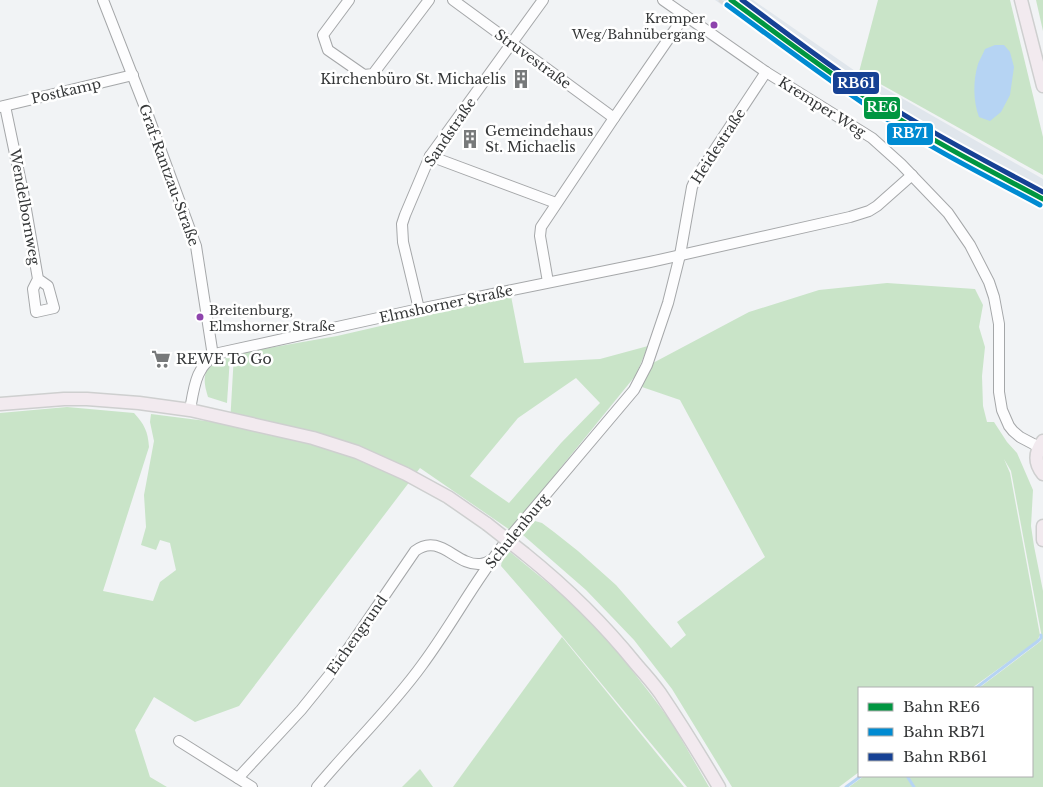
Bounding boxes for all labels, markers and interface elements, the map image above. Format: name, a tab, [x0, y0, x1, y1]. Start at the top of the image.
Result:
place label: Kremper Weg/Bahnübergang	[571, 10, 706, 43]
marker: Kremper Weg/Bahnübergang	[709, 20, 719, 30]
street label: Struvestraße	[491, 25, 575, 93]
building icon: Kirchenbüro St. Michaelis	[510, 68, 532, 90]
place label: Kirchenbüro St. Michaelis	[320, 70, 506, 88]
line badge: RB61	[832, 71, 880, 95]
street label: Kremper Weg	[775, 73, 870, 141]
street label: Postkamp	[29, 74, 103, 108]
text: RB61	[837, 74, 875, 92]
street label: Sandstraße	[420, 94, 480, 170]
line badge: RE6	[863, 96, 901, 120]
text: RE6	[866, 98, 898, 116]
street label: Graf-Rantzau-Straße	[135, 102, 203, 248]
street label: Heidestraße	[687, 105, 749, 187]
place label: Gemeindehaus St. Michaelis	[485, 122, 593, 156]
line badge: RB71	[886, 122, 934, 146]
text: RB71	[892, 124, 928, 142]
building icon: Gemeindehaus St. Michaelis	[459, 128, 481, 150]
street label: Wendelbornweg	[6, 147, 44, 267]
street label: Elmshorner Straße	[378, 281, 514, 327]
place label: Breitenburg, Elmshorner Straße	[209, 302, 335, 335]
marker: Breitenburg, Elmshorner Straße	[195, 312, 205, 322]
supermarket icon: REWE To Go	[150, 348, 172, 370]
place label: REWE To Go	[176, 350, 272, 368]
street label: Schulenburg	[481, 489, 553, 572]
street label: Eichengrund	[323, 591, 391, 678]
legend	[858, 687, 1033, 777]
text: Bahn RE6	[903, 697, 980, 716]
text: Bahn RB71	[903, 722, 985, 741]
text: Bahn RB61	[903, 747, 987, 766]

